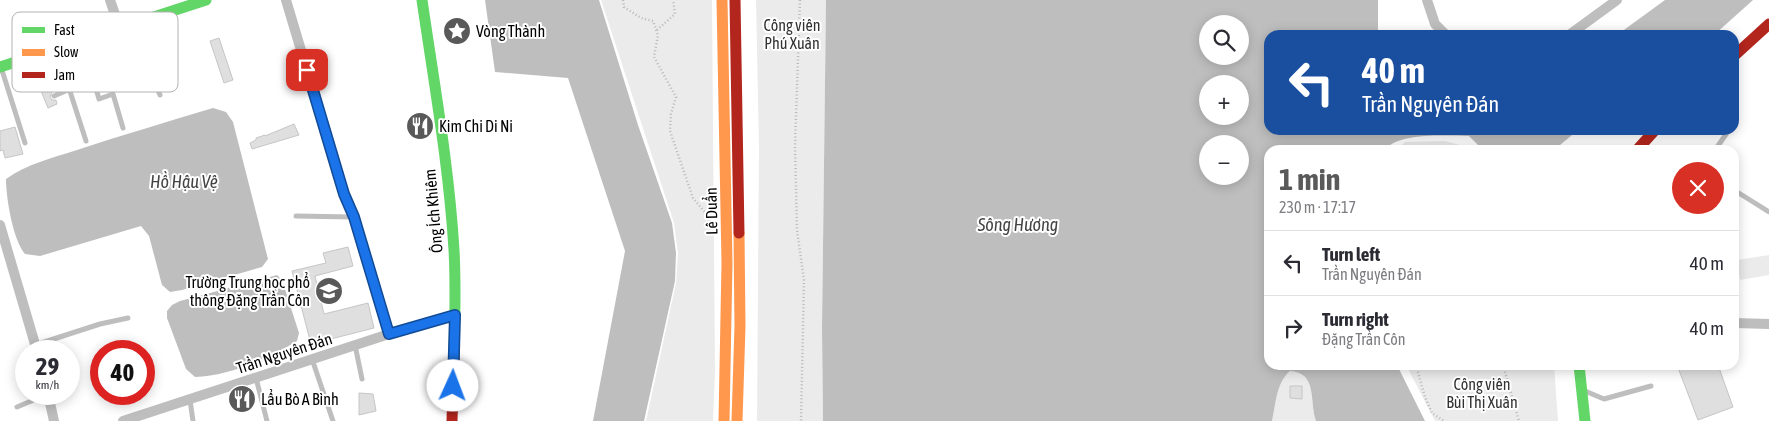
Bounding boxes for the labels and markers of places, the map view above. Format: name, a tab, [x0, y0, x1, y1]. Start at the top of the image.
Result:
place icon: Vòng Thành	[442, 16, 472, 46]
place label: Vòng Thành	[476, 22, 545, 41]
pin	[286, 49, 328, 91]
restaurant icon: Kim Chi Di Ni	[405, 111, 435, 141]
place label: Kim Chi Di Ni	[439, 117, 513, 135]
place label: Trường Trung học phổ thông Đặng Trần Côn	[186, 272, 310, 310]
school or university icon: Trường Trung học phổ thông Đặng Trần Côn	[314, 276, 344, 306]
restaurant icon: Lẩu Bò A Bình	[227, 384, 257, 414]
place label: Lẩu Bò A Bình	[261, 389, 339, 408]

